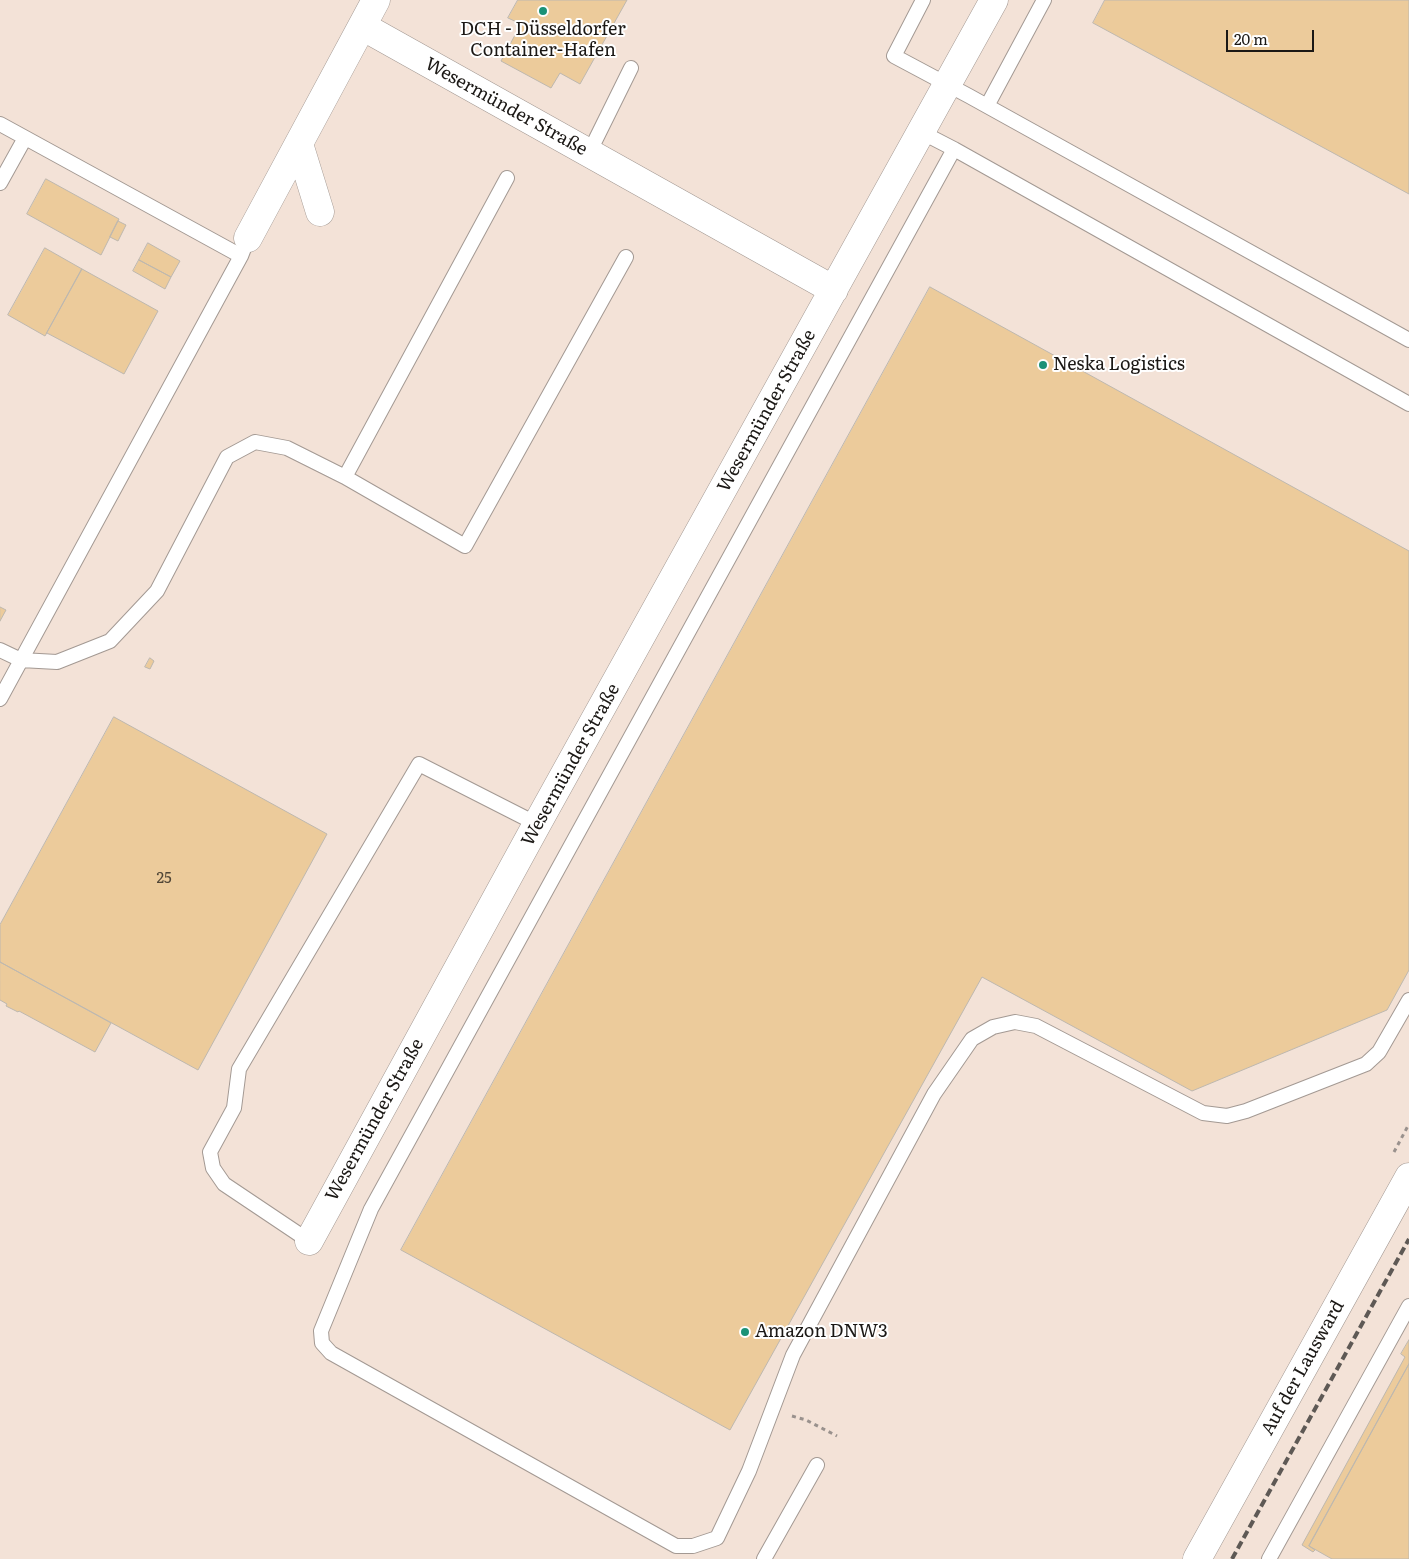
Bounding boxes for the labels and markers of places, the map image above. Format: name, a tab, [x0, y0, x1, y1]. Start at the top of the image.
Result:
marker: DCH - Düsseldorfer Container-Hafen	[537, 5, 549, 17]
place label: DCH - Düsseldorfer Container-Hafen	[460, 19, 626, 62]
place label: Neska Logistics	[1053, 354, 1185, 376]
marker: Neska Logistics	[1037, 359, 1049, 371]
place label: Amazon DNW3	[755, 1321, 888, 1343]
marker: Amazon DNW3	[739, 1326, 751, 1338]

